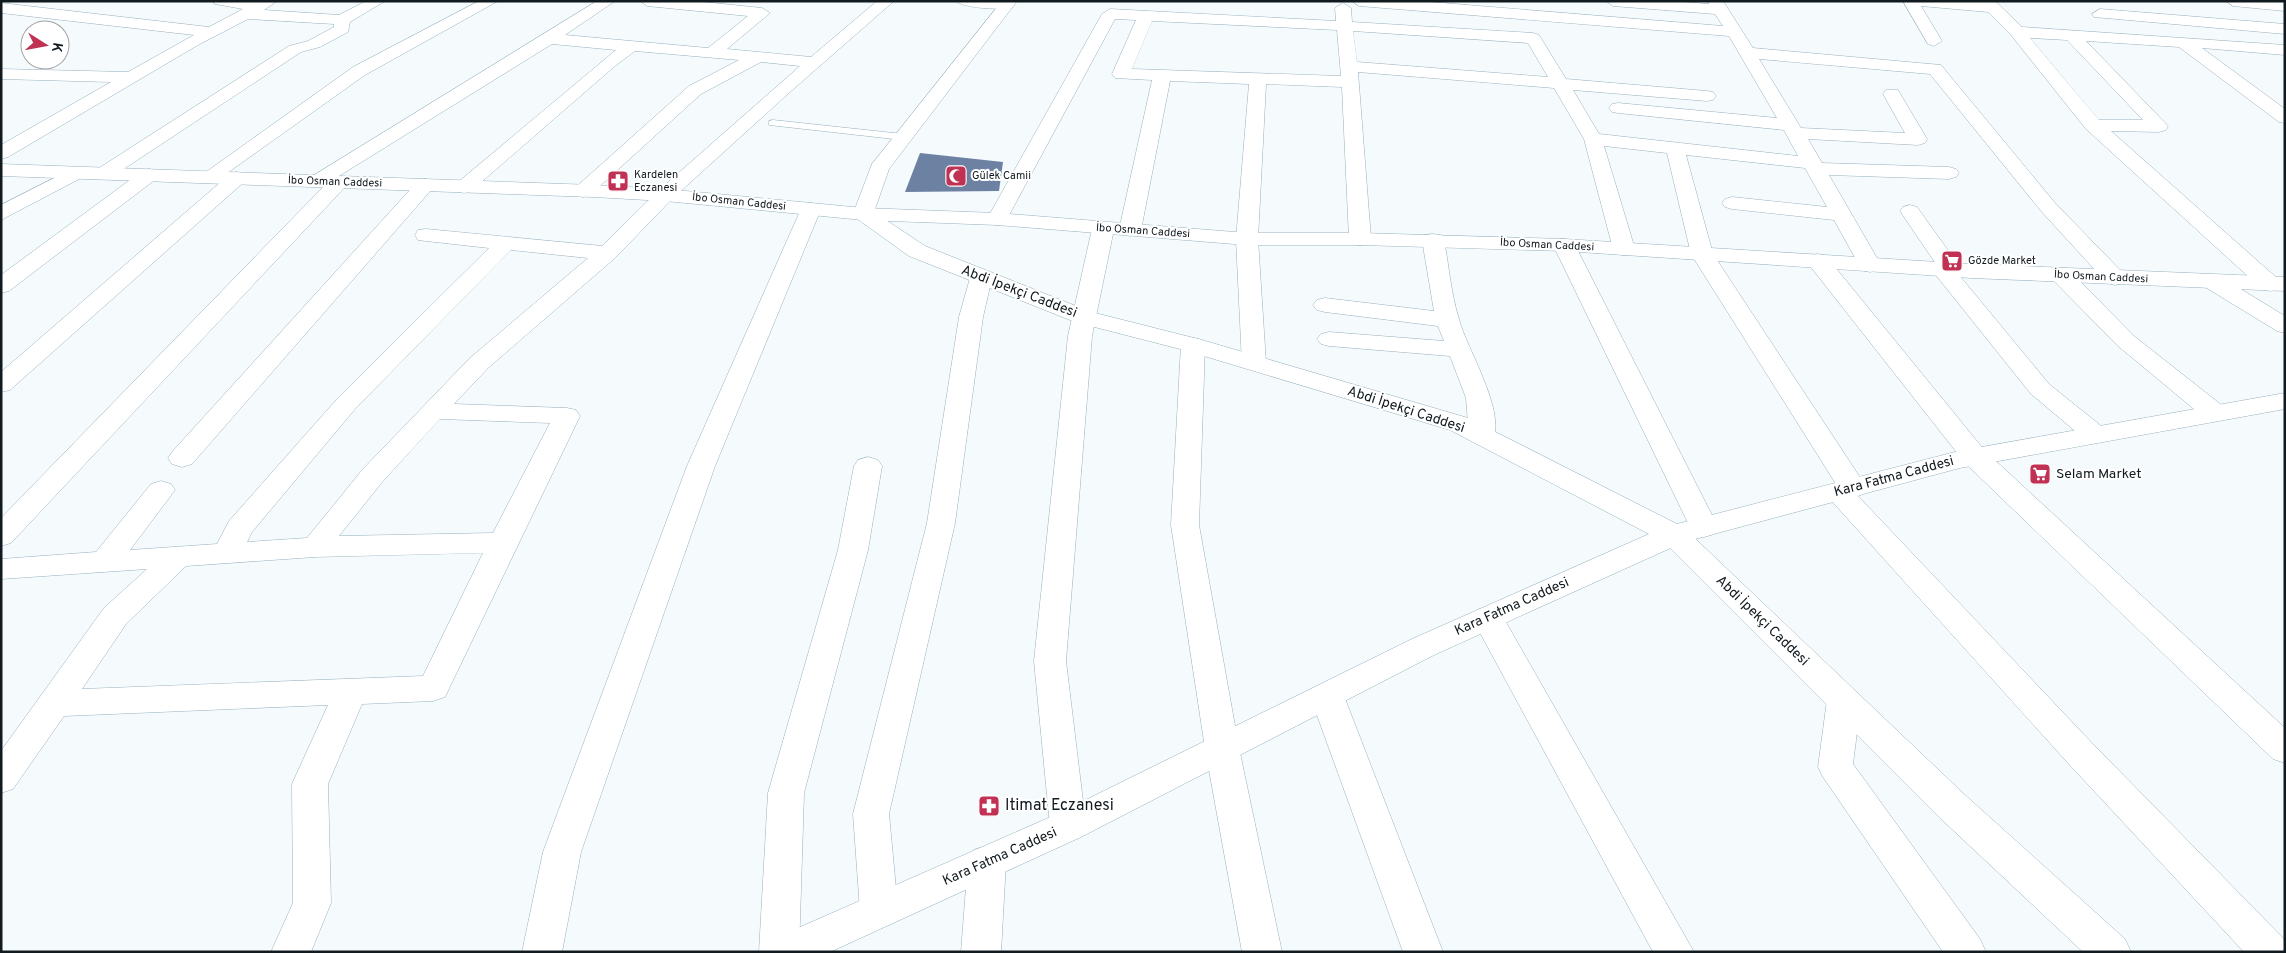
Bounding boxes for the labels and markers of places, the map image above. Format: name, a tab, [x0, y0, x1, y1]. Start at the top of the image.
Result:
mosque icon: Gülek Camii	[944, 164, 968, 188]
place label: Kardelen Eczanesi	[634, 168, 678, 195]
pharmacy icon: Kardelen Eczanesi	[606, 169, 630, 193]
place label: Gülek Camii	[972, 169, 1031, 183]
supermarket icon: Gözde Market	[1940, 249, 1964, 273]
place label: Gözde Market	[1968, 254, 2036, 268]
supermarket icon: Selam Market	[2028, 462, 2052, 486]
place label: Selam Market	[2056, 466, 2141, 483]
pharmacy icon: Itimat Eczanesi	[977, 794, 1001, 818]
place label: Itimat Eczanesi	[1005, 796, 1114, 816]

